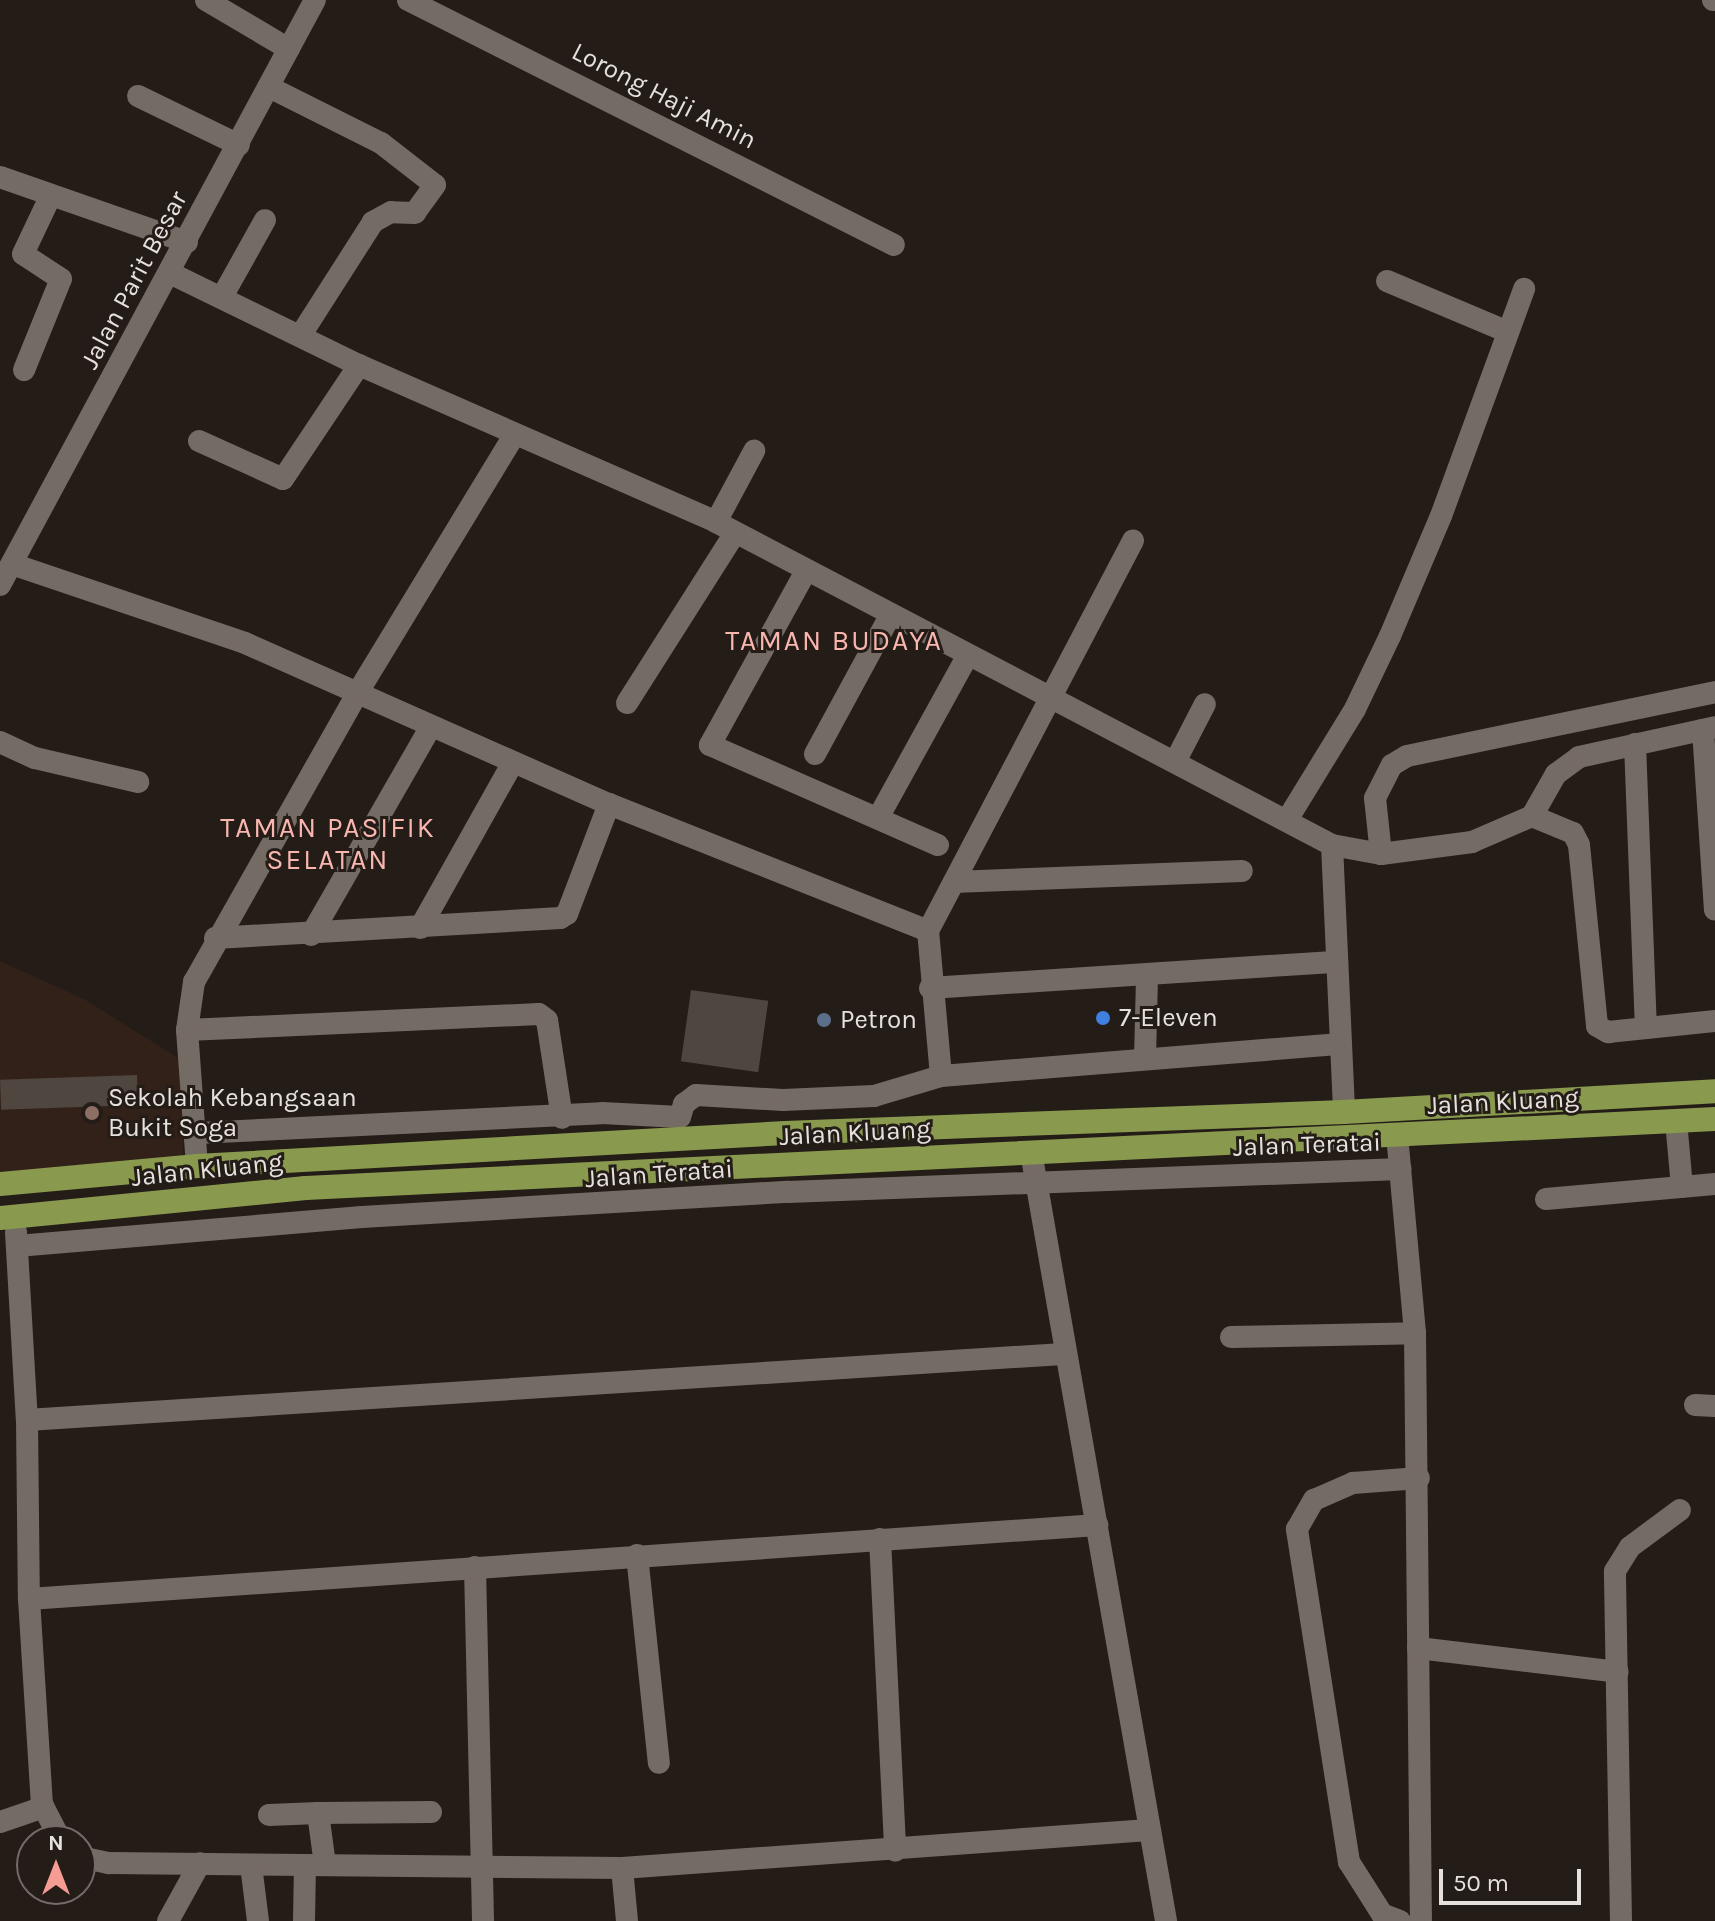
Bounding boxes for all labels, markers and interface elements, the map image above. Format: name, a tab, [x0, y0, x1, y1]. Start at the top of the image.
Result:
street label: Lorong Haji Amin	[566, 36, 762, 156]
street label: Jalan Parit Besar	[74, 186, 194, 374]
district label: TAMAN BUDAYA	[725, 624, 943, 658]
district label: TAMAN PASIFIK SELATAN	[220, 811, 436, 877]
place label: 7-Eleven	[1119, 1002, 1218, 1034]
place label: Petron	[840, 1004, 917, 1036]
marker: 7-Eleven	[1094, 1009, 1112, 1027]
marker: Petron	[815, 1011, 833, 1029]
place label: Sekolah Kebangsaan Bukit Soga	[108, 1082, 357, 1144]
street label: Jalan Kluang	[1426, 1082, 1580, 1122]
marker: Sekolah Kebangsaan Bukit Soga	[83, 1104, 101, 1122]
street label: Jalan Kluang	[778, 1113, 932, 1153]
street label: Jalan Teratai	[1232, 1127, 1382, 1163]
street label: Jalan Kluang	[130, 1147, 284, 1193]
street label: Jalan Teratai	[584, 1153, 734, 1195]
north arrow	[16, 1825, 96, 1905]
text: N	[48, 1830, 64, 1856]
scale bar	[1443, 1853, 1585, 1903]
text: 50 m	[1453, 1869, 1509, 1897]

